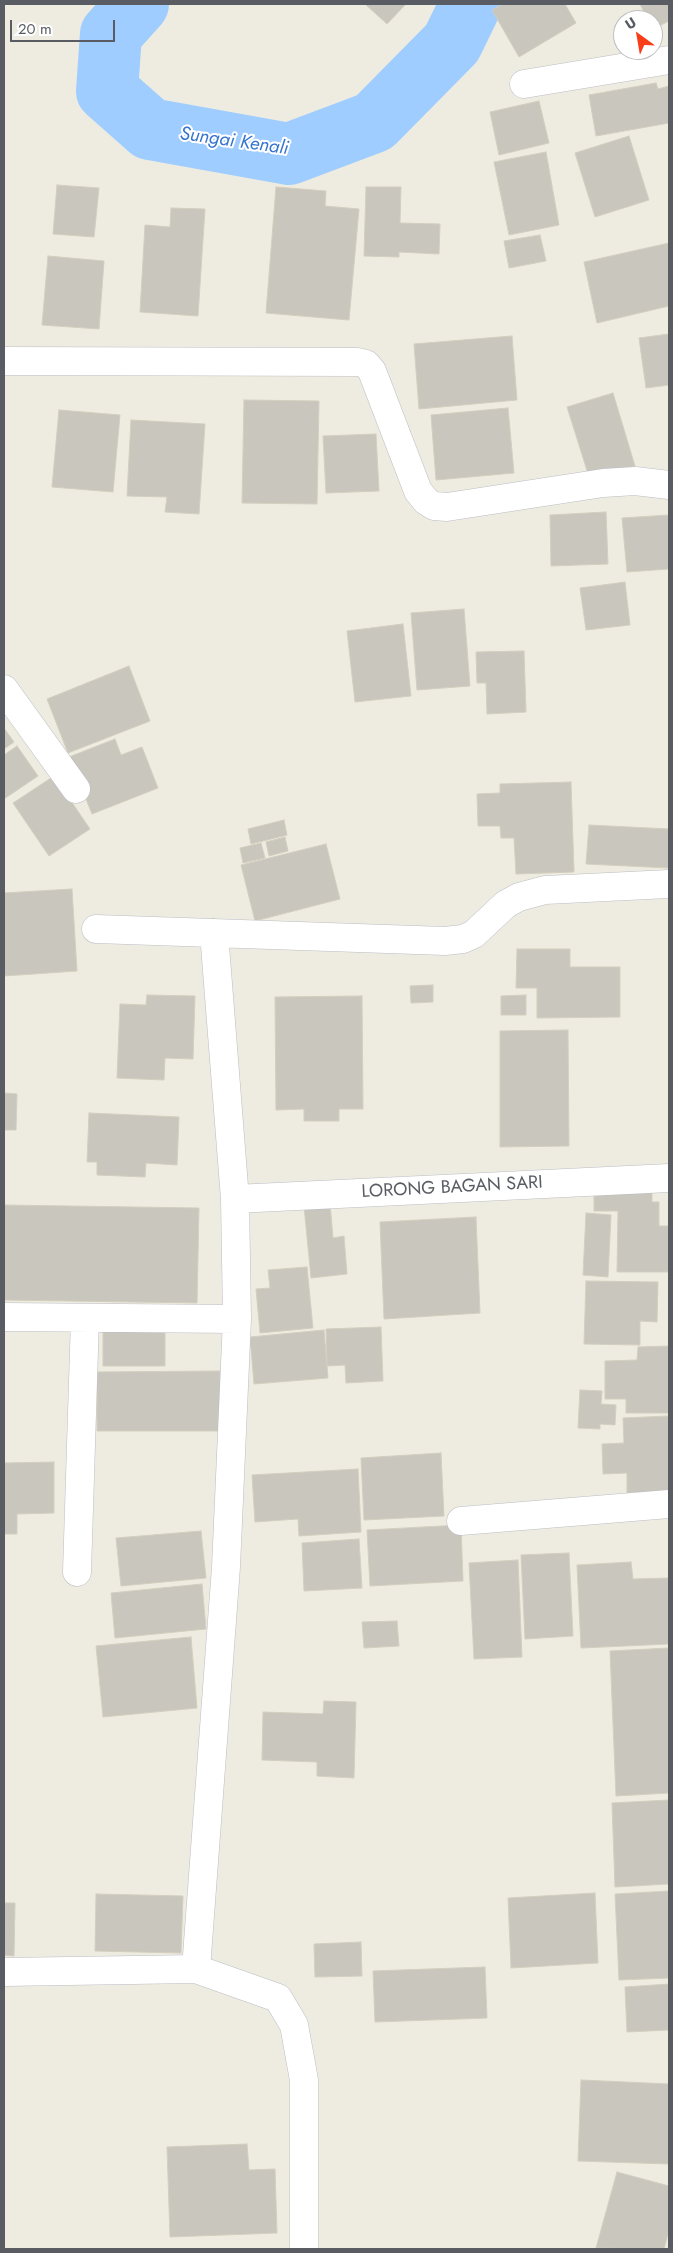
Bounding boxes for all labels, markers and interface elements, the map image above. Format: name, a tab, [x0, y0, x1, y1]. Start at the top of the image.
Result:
scale bar	[12, 10, 118, 42]
north arrow	[613, 10, 663, 60]
text: U	[621, 12, 640, 34]
text: 20 m	[18, 18, 52, 40]
water label: Sungai Kenali	[178, 123, 290, 161]
street label: LORONG BAGAN SARI	[361, 1172, 543, 1204]

